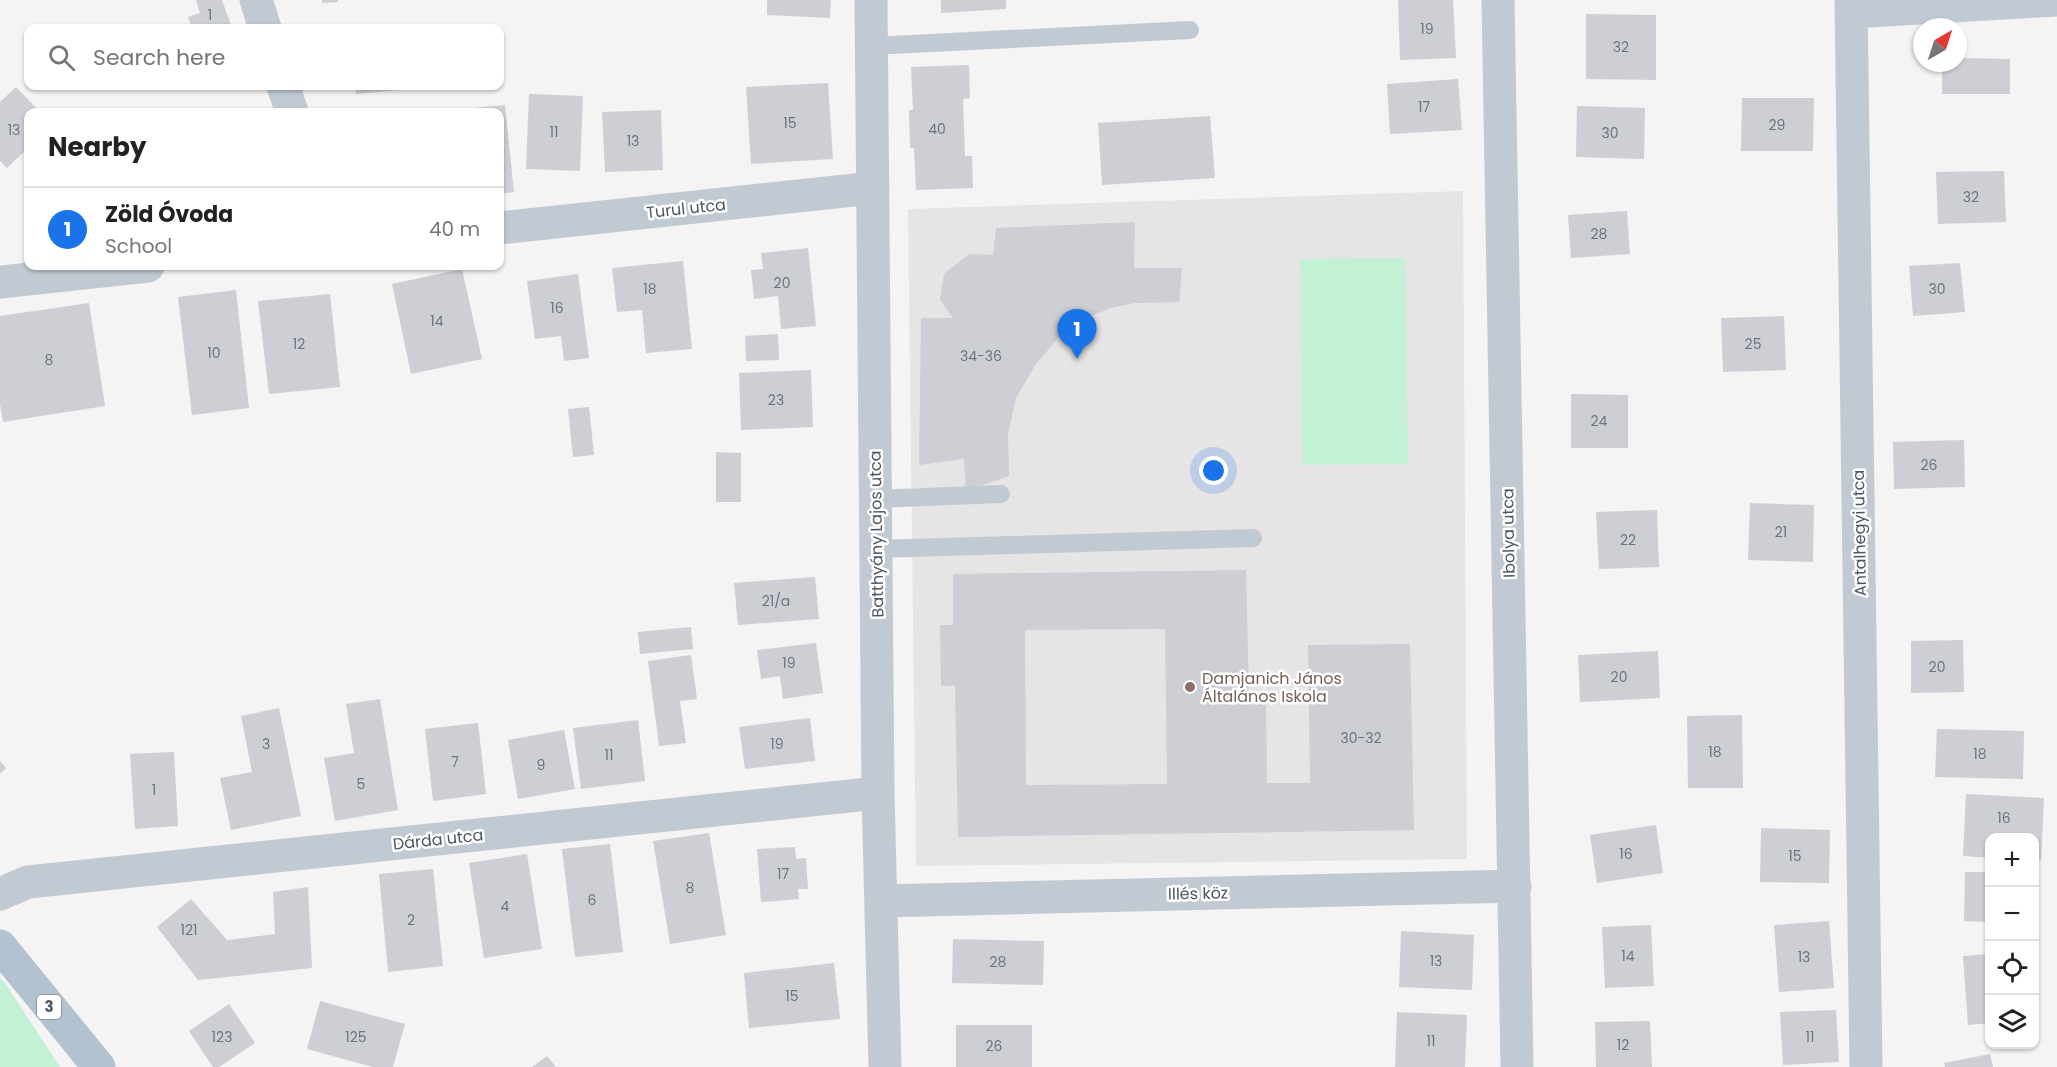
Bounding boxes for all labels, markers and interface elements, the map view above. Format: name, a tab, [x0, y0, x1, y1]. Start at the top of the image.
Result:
house number: 1	[208, 5, 212, 25]
north arrow	[1913, 18, 1967, 72]
house number: 19	[1420, 19, 1434, 39]
search box	[24, 24, 504, 90]
house number: 32	[1613, 37, 1629, 57]
icon: search	[45, 41, 78, 74]
text: Search here	[93, 42, 226, 73]
house number: 17	[1418, 97, 1430, 117]
house number: 15	[783, 113, 797, 133]
house number: 29	[1769, 115, 1785, 135]
house number: 40	[928, 119, 946, 139]
house number: 13	[8, 120, 20, 140]
house number: 11	[550, 122, 558, 142]
house number: 30	[1601, 123, 1619, 143]
text: Nearby	[48, 129, 146, 165]
house number: 13	[627, 131, 639, 151]
house number: 32	[1963, 187, 1979, 207]
street label: Turul utca	[645, 193, 727, 224]
text: Zöld Óvoda	[105, 199, 233, 230]
text: 1	[64, 215, 71, 243]
text: 40 m	[429, 215, 480, 243]
house number: 28	[1591, 224, 1608, 244]
text: School	[105, 232, 172, 260]
house number: 20	[774, 273, 790, 293]
house number: 18	[643, 279, 657, 299]
house number: 30	[1928, 279, 1946, 299]
house number: 16	[550, 298, 564, 318]
pin: 1	[1058, 310, 1096, 359]
house number: 14	[430, 311, 444, 331]
house number: 12	[293, 334, 305, 354]
house number: 25	[1745, 334, 1761, 354]
house number: 10	[207, 343, 221, 363]
house number: 34-36	[960, 346, 1002, 366]
house number: 8	[45, 350, 54, 370]
house number: 23	[768, 390, 784, 410]
house number: 24	[1591, 411, 1608, 431]
street label: Batthyány Lajos utca	[864, 450, 889, 618]
house number: 26	[1921, 455, 1938, 475]
your location	[1199, 456, 1228, 485]
street label: Antalhegyi utca	[1847, 470, 1872, 596]
street label: Ibolya utca	[1496, 488, 1521, 578]
house number: 21	[1775, 522, 1787, 542]
house number: 22	[1620, 530, 1636, 550]
house number: 21/a	[762, 591, 790, 611]
house number: 19	[782, 653, 796, 673]
house number: 20	[1929, 657, 1945, 677]
place label: Damjanich János Általános Iskola	[1202, 667, 1342, 708]
house number: 20	[1611, 667, 1627, 687]
marker: Damjanich János Általános Iskola	[1183, 680, 1197, 694]
house number: 30-32	[1340, 728, 1382, 748]
house number: 3	[262, 734, 270, 754]
house number: 19	[770, 734, 784, 754]
house number: 18	[1708, 742, 1722, 762]
house number: 18	[1973, 744, 1987, 764]
house number: 11	[605, 745, 613, 765]
house number: 7	[451, 752, 459, 772]
house number: 9	[537, 755, 545, 775]
house number: 5	[357, 774, 365, 794]
house number: 1	[152, 780, 156, 800]
house number: 16	[1997, 808, 2011, 828]
street label: Dárda utca	[392, 823, 484, 856]
map controls	[1985, 833, 2039, 1049]
button: +	[1985, 833, 2039, 887]
house number: 16	[1619, 844, 1633, 864]
house number: 15	[1788, 846, 1802, 866]
house number: 17	[777, 864, 789, 884]
house number: 8	[686, 878, 695, 898]
street label: Illés köz	[1168, 881, 1228, 906]
button: −	[1985, 887, 2039, 941]
house number: 6	[588, 890, 597, 910]
house number: 4	[501, 896, 510, 916]
house number: 2	[407, 910, 415, 930]
house number: 121	[180, 920, 198, 940]
button: locate	[1985, 941, 2039, 995]
house number: 14	[1621, 946, 1635, 966]
house number: 13	[1798, 947, 1810, 967]
house number: 13	[1430, 951, 1442, 971]
house number: 28	[990, 952, 1007, 972]
house number: 15	[785, 986, 799, 1006]
road number: 3	[37, 995, 61, 1019]
button: layers	[1985, 995, 2039, 1049]
house number: 123	[212, 1027, 232, 1047]
house number: 125	[345, 1027, 367, 1047]
house number: 11	[1806, 1027, 1814, 1047]
house number: 11	[1427, 1031, 1435, 1051]
house number: 12	[1617, 1035, 1629, 1055]
house number: 26	[986, 1036, 1003, 1056]

